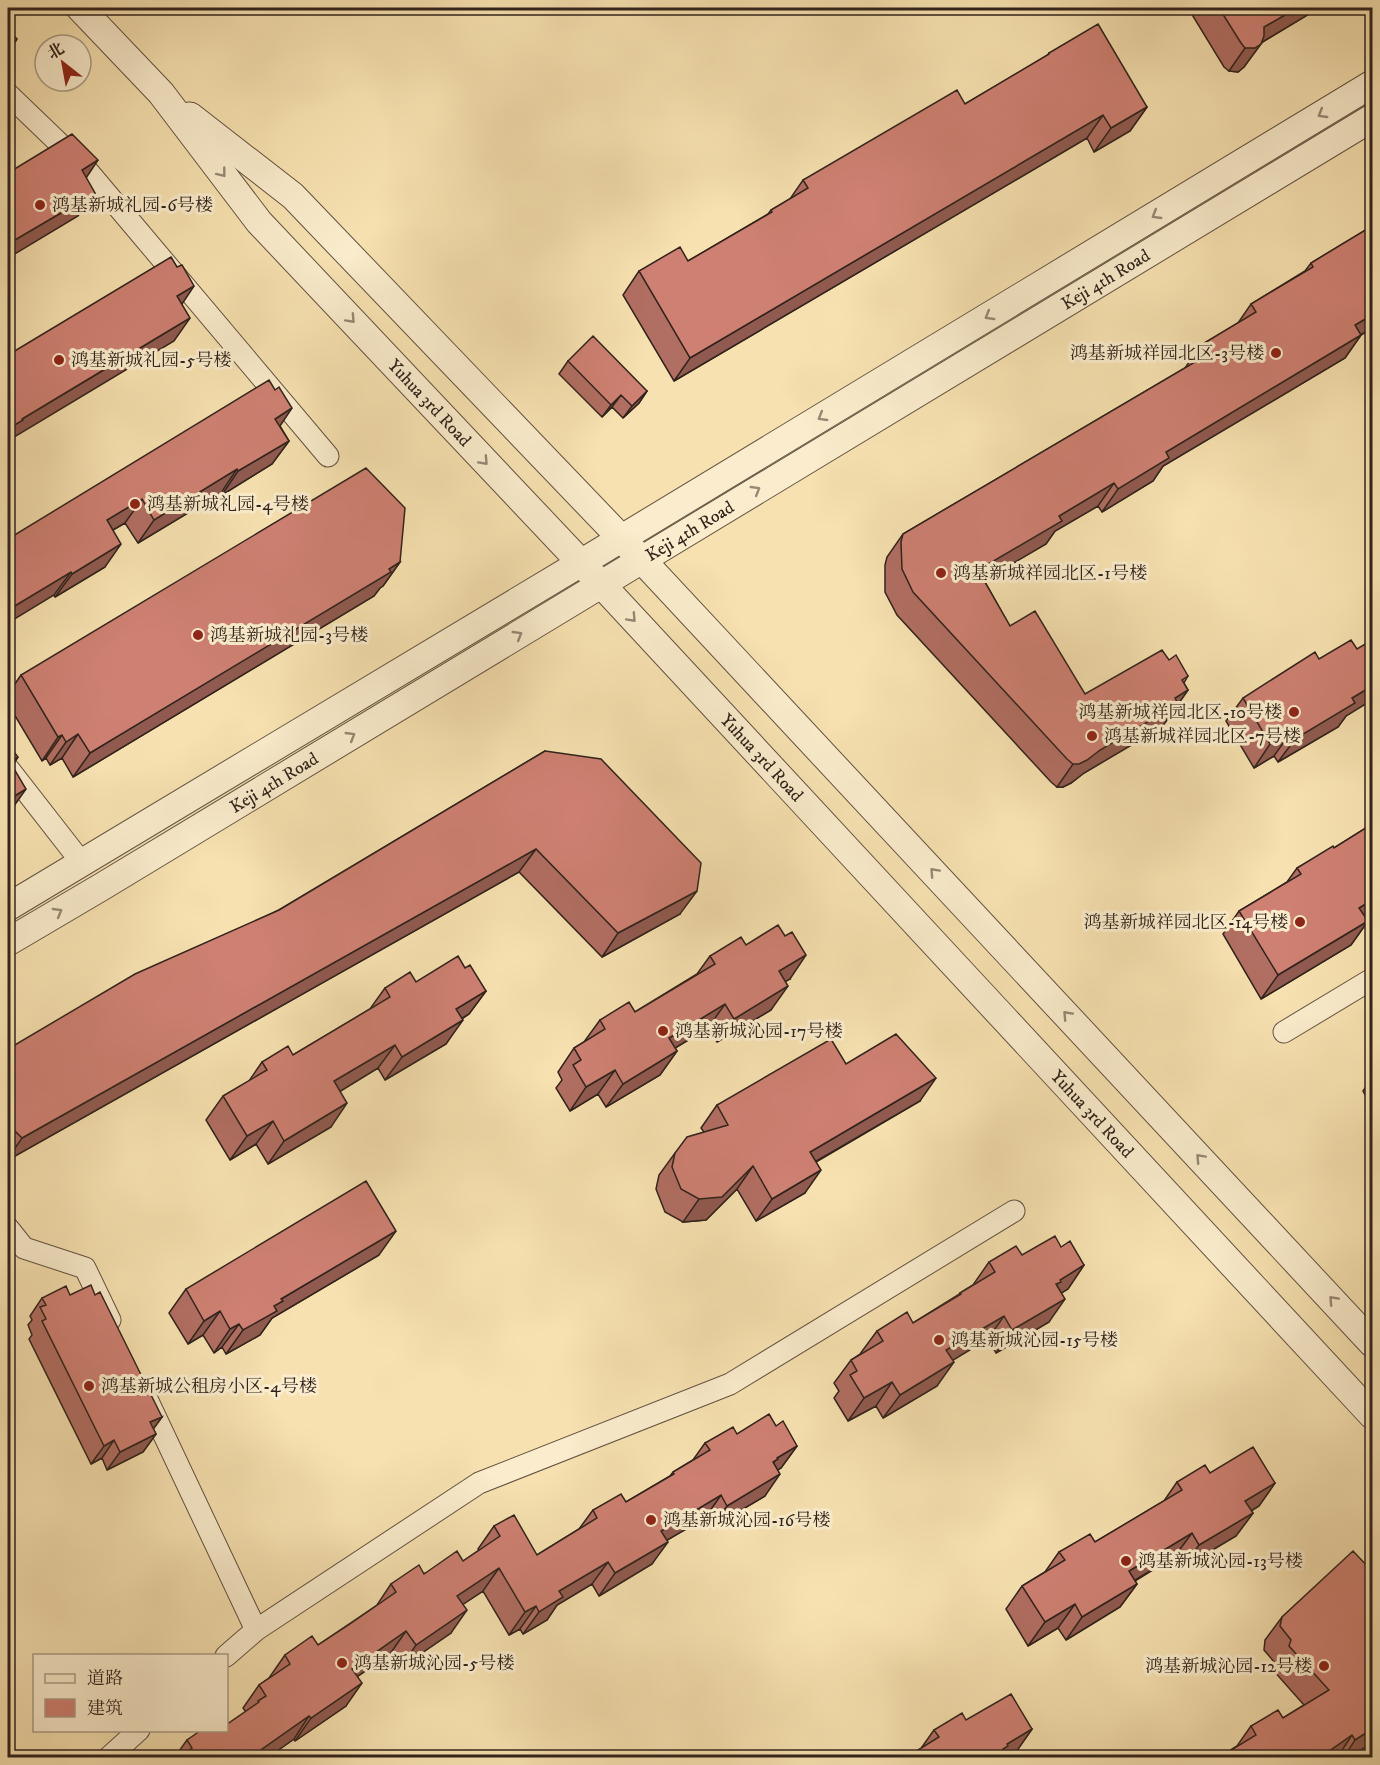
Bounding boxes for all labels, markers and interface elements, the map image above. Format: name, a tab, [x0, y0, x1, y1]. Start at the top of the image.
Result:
north arrow	[33, 33, 93, 93]
text: 北	[44, 38, 68, 64]
one-way arrow	[1318, 107, 1328, 119]
one-way arrow	[214, 166, 225, 177]
place label: 鸿基新城礼园-6号楼	[52, 195, 213, 217]
marker: 鸿基新城礼园-6号楼	[33, 198, 47, 212]
one-way arrow	[1151, 208, 1162, 219]
street label: Keji 4th Road	[1058, 245, 1154, 315]
one-way arrow	[985, 309, 995, 320]
one-way arrow	[344, 312, 355, 323]
place label: 鸿基新城祥园北区-3号楼	[1070, 343, 1264, 365]
marker: 鸿基新城祥园北区-3号楼	[1269, 346, 1283, 360]
place label: 鸿基新城礼园-5号楼	[71, 350, 231, 372]
marker: 鸿基新城礼园-5号楼	[52, 353, 66, 367]
street label: Yuhua 3rd Road	[383, 355, 475, 452]
one-way arrow	[818, 409, 828, 421]
one-way arrow	[477, 454, 488, 465]
one-way arrow	[750, 485, 760, 497]
place label: 鸿基新城礼园-4号楼	[147, 494, 309, 516]
marker: 鸿基新城礼园-4号楼	[128, 497, 142, 511]
street label: Keji 4th Road	[642, 497, 738, 567]
place label: 鸿基新城祥园北区-1号楼	[953, 563, 1147, 585]
marker: 鸿基新城祥园北区-1号楼	[934, 566, 948, 580]
one-way arrow	[625, 611, 636, 622]
place label: 鸿基新城礼园-3号楼	[210, 625, 368, 647]
marker: 鸿基新城礼园-3号楼	[191, 628, 205, 642]
one-way arrow	[511, 631, 522, 642]
place label: 鸿基新城祥园北区-10号楼	[1078, 702, 1282, 724]
marker: 鸿基新城祥园北区-10号楼	[1287, 705, 1301, 719]
street label: Yuhua 3rd Road	[715, 710, 807, 807]
place label: 鸿基新城祥园北区-7号楼	[1104, 726, 1301, 748]
marker: 鸿基新城祥园北区-7号楼	[1085, 729, 1099, 743]
one-way arrow	[345, 731, 355, 743]
street label: Keji 4th Road	[226, 748, 323, 819]
one-way arrow	[930, 869, 941, 880]
one-way arrow	[52, 908, 62, 920]
place label: 鸿基新城祥园北区-14号楼	[1084, 912, 1288, 934]
marker: 鸿基新城祥园北区-14号楼	[1293, 915, 1307, 929]
one-way arrow	[1063, 1011, 1074, 1022]
place label: 鸿基新城沁园-17号楼	[675, 1021, 842, 1043]
marker: 鸿基新城沁园-17号楼	[656, 1024, 670, 1038]
street label: Yuhua 3rd Road	[1046, 1066, 1138, 1163]
one-way arrow	[1196, 1154, 1207, 1165]
one-way arrow	[1329, 1297, 1340, 1308]
place label: 鸿基新城沁园-15号楼	[951, 1330, 1118, 1352]
marker: 鸿基新城沁园-15号楼	[932, 1333, 946, 1347]
place label: 鸿基新城公租房小区-4号楼	[101, 1376, 317, 1398]
marker: 鸿基新城公租房小区-4号楼	[82, 1379, 96, 1393]
place label: 鸿基新城沁园-16号楼	[663, 1510, 830, 1532]
marker: 鸿基新城沁园-16号楼	[644, 1513, 658, 1527]
place label: 鸿基新城沁园-13号楼	[1138, 1551, 1303, 1573]
marker: 鸿基新城沁园-13号楼	[1119, 1554, 1133, 1568]
place label: 鸿基新城沁园-5号楼	[354, 1653, 514, 1675]
legend	[33, 1654, 228, 1732]
marker: 鸿基新城沁园-5号楼	[335, 1656, 349, 1670]
place label: 鸿基新城沁园-12号楼	[1145, 1656, 1312, 1678]
marker: 鸿基新城沁园-12号楼	[1317, 1659, 1331, 1673]
text: 道路	[87, 1668, 123, 1690]
text: 建筑	[87, 1698, 123, 1720]

